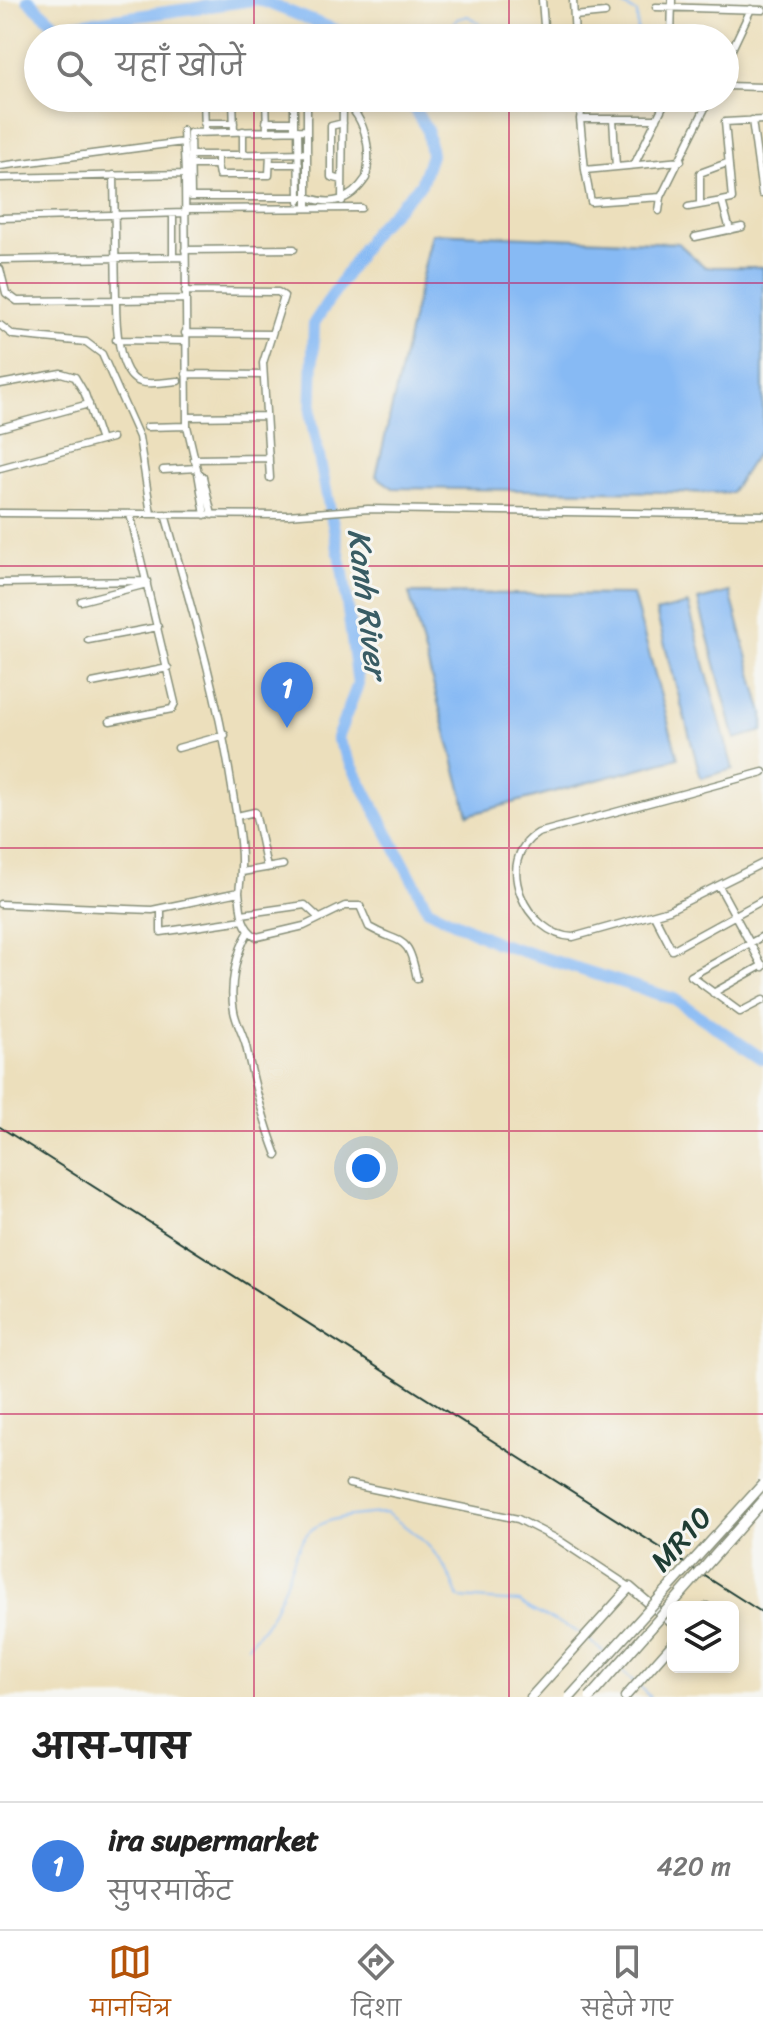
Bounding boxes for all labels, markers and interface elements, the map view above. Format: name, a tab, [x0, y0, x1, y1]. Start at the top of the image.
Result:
search box	[24, 24, 739, 112]
text: यहाँ खोजें	[116, 39, 245, 93]
icon: search	[52, 46, 96, 90]
water label: Kanh River	[330, 525, 406, 687]
pin: 1	[261, 662, 313, 728]
your location	[346, 1148, 386, 1188]
street label: MR10	[636, 1493, 726, 1585]
map controls	[667, 1601, 739, 1673]
button: layers	[667, 1601, 739, 1673]
text: आस-पास	[32, 1717, 190, 1777]
text: ira supermarket	[108, 1813, 319, 1867]
text: 1	[52, 1843, 64, 1889]
text: 420 m	[657, 1843, 731, 1889]
text: सुपरमार्केट	[108, 1868, 232, 1914]
tab: मानचित्र	[90, 1940, 171, 2033]
tab: दिशा	[351, 1940, 401, 2033]
tab: सहेजे गए	[581, 1940, 673, 2033]

